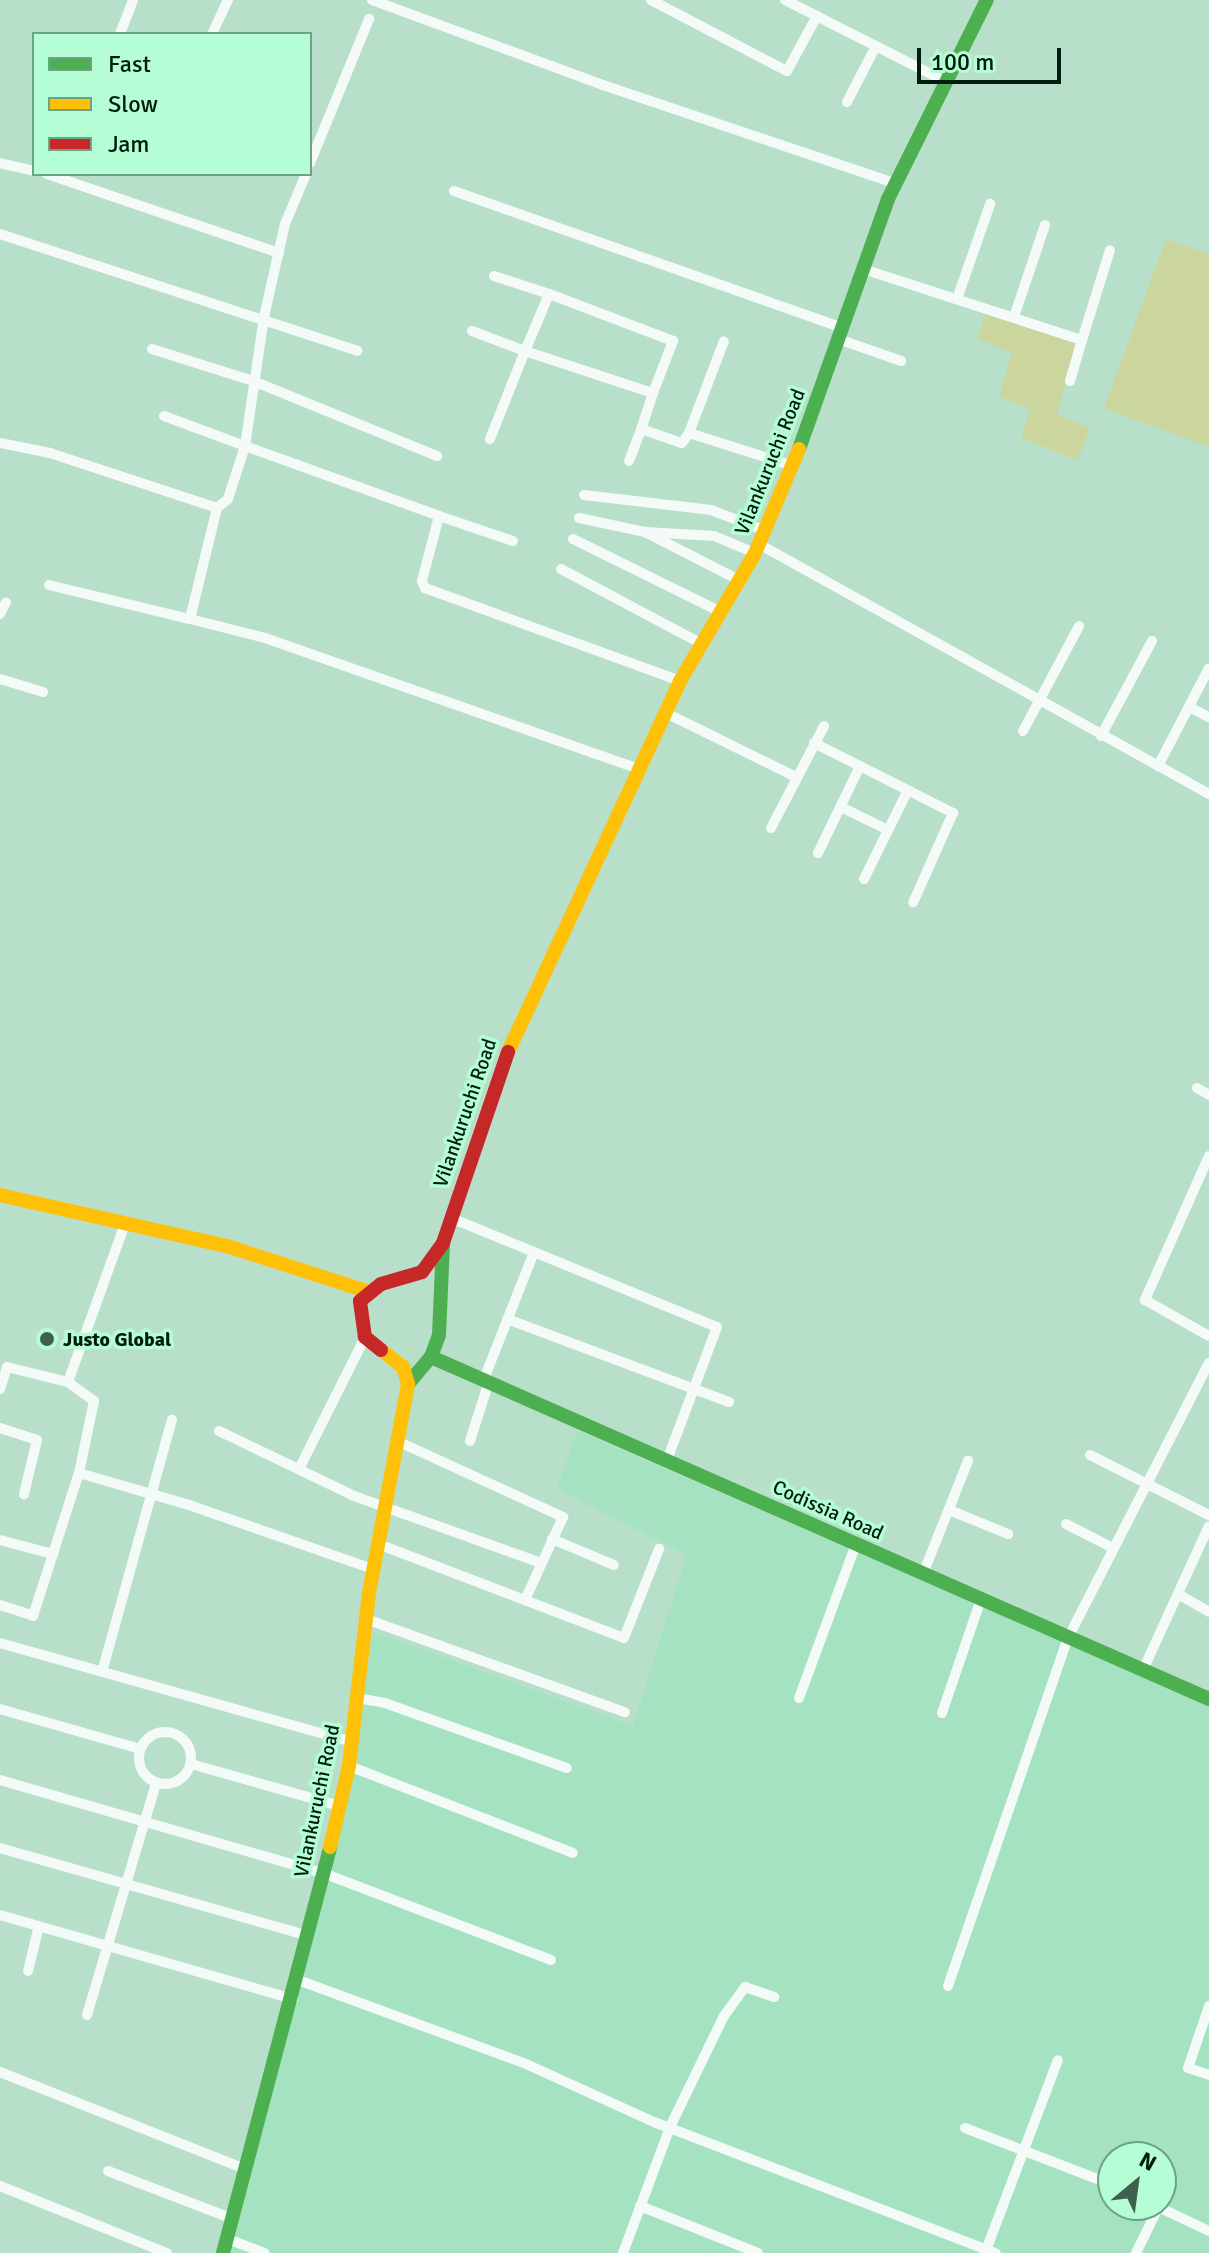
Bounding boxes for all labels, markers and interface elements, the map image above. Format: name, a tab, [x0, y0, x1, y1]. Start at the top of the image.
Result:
legend	[32, 32, 312, 176]
scale bar	[921, 32, 1065, 82]
text: 100 m	[931, 47, 994, 77]
text: Fast	[108, 49, 151, 79]
text: Slow	[108, 89, 158, 119]
text: Jam	[108, 129, 149, 159]
street label: Vilankuruchi Road	[730, 385, 810, 539]
street label: Vilankuruchi Road	[428, 1035, 502, 1191]
place label: Justo Global	[63, 1327, 171, 1351]
marker: Justo Global	[38, 1330, 56, 1348]
street label: Codissia Road	[769, 1475, 887, 1545]
street label: Vilankuruchi Road	[289, 1722, 345, 1880]
north arrow	[1097, 2141, 1177, 2221]
text: N	[1135, 2146, 1161, 2177]

